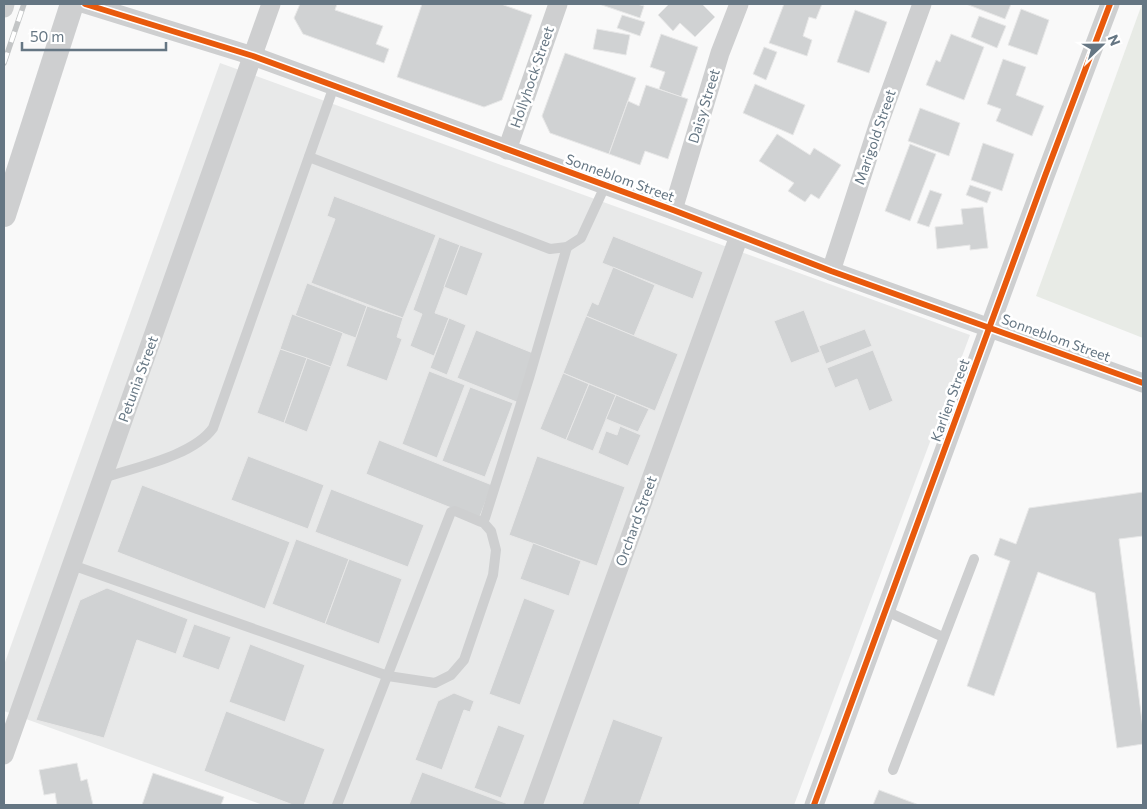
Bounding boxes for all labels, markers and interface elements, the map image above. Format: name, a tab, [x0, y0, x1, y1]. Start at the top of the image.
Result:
scale bar	[22, 20, 166, 52]
north arrow	[1077, 20, 1127, 70]
street label: Hollyhock Street	[506, 24, 557, 130]
text: 50 m	[30, 27, 64, 45]
text: N	[1105, 32, 1124, 48]
street label: Daisy Street	[684, 66, 723, 145]
street label: Marigold Street	[850, 87, 899, 187]
street label: Sonneblom Street	[563, 150, 677, 205]
street label: Sonneblom Street	[999, 310, 1113, 365]
street label: Petunia Street	[114, 333, 161, 424]
street label: Karlien Street	[927, 356, 973, 444]
street label: Orchard Street	[611, 473, 660, 568]

